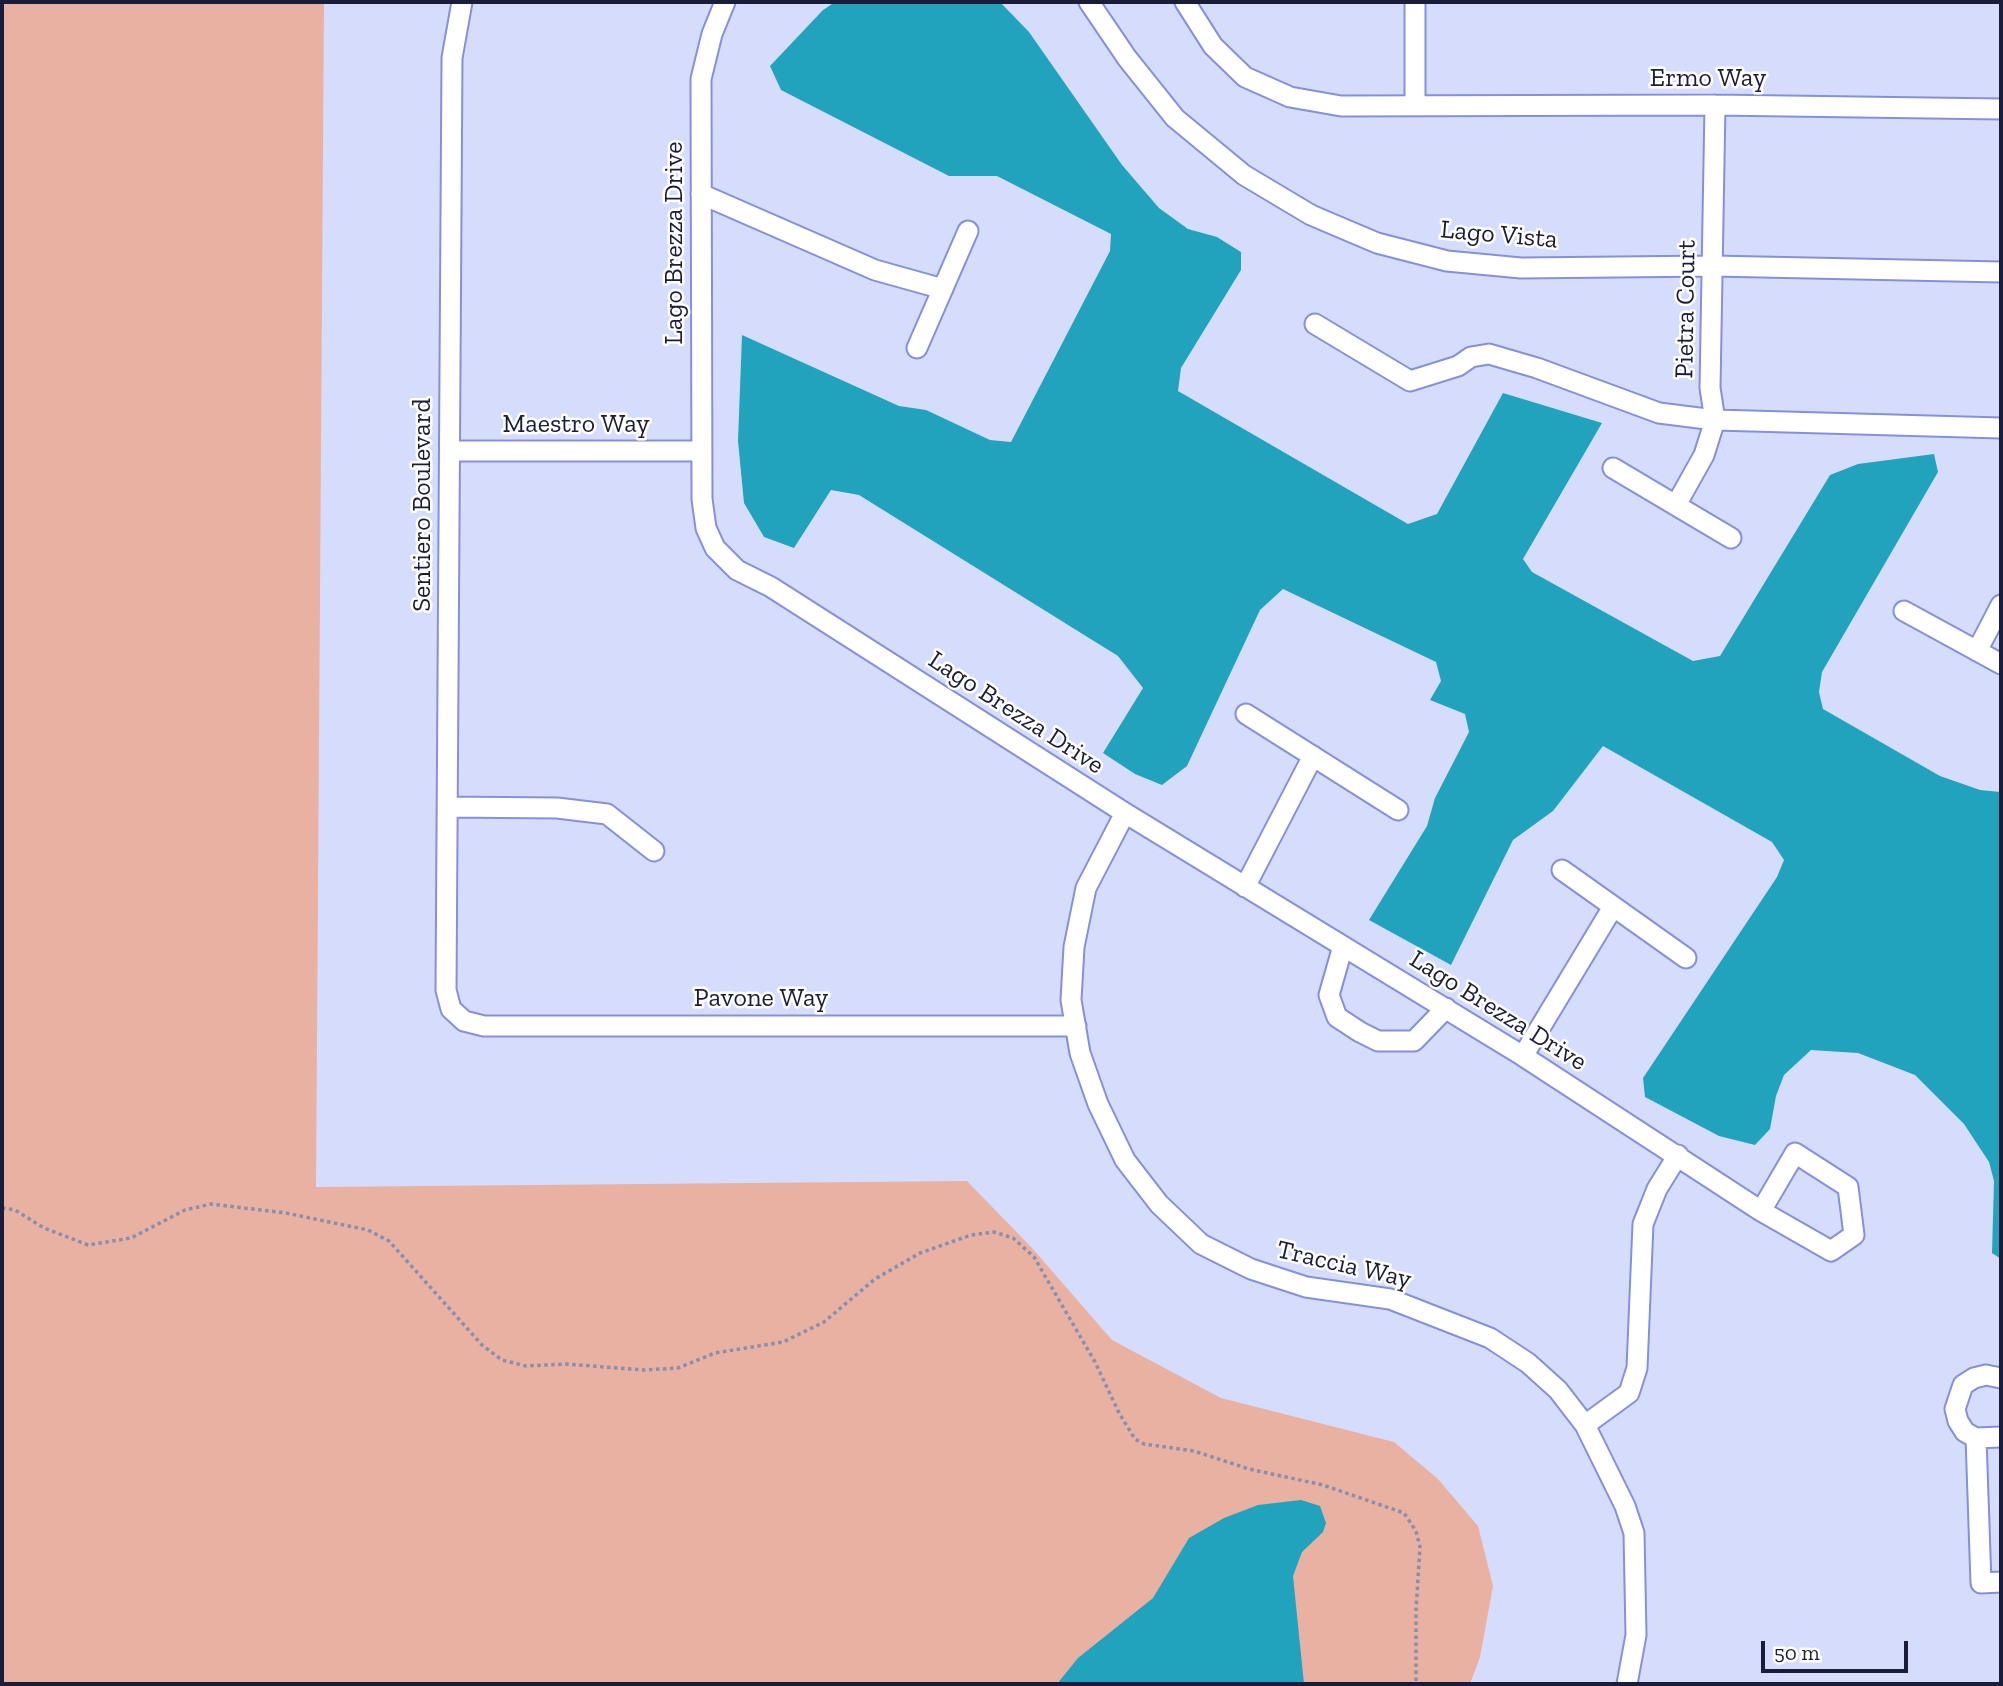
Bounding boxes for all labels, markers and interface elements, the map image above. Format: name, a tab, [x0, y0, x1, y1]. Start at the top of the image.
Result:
street label: Ermo Way	[1650, 63, 1766, 95]
street label: Lago Brezza Drive	[659, 142, 691, 344]
street label: Lago Vista	[1439, 214, 1559, 256]
street label: Pietra Court	[1669, 239, 1703, 379]
street label: Sentiero Boulevard	[407, 398, 439, 612]
street label: Maestro Way	[502, 409, 650, 441]
street label: Lago Brezza Drive	[922, 645, 1110, 781]
street label: Lago Brezza Drive	[1404, 944, 1592, 1078]
street label: Pavone Way	[694, 983, 828, 1015]
street label: Traccia Way	[1274, 1234, 1414, 1296]
scale bar	[1765, 1626, 1912, 1670]
text: 50 m	[1774, 1640, 1820, 1665]

